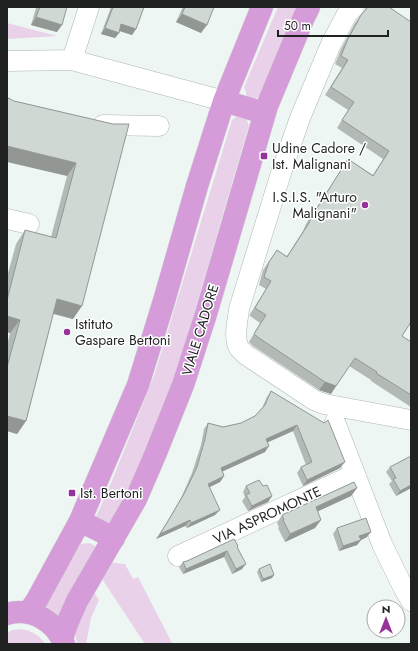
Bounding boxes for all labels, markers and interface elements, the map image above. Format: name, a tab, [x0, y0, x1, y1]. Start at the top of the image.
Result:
scale bar	[278, 12, 388, 38]
text: 50 m	[284, 17, 311, 35]
place label: Udine Cadore / Ist. Malignani	[272, 138, 366, 174]
marker: Udine Cadore / Ist. Malignani	[259, 151, 269, 161]
place label: I.S.I.S. "Arturo Malignani"	[272, 187, 357, 223]
marker: I.S.I.S. "Arturo Malignani"	[360, 200, 370, 210]
street label: VIALE CADORE	[177, 282, 223, 378]
place label: Istituto Gaspare Bertoni	[75, 314, 171, 350]
marker: Istituto Gaspare Bertoni	[62, 327, 72, 337]
street label: VIA ASPROMONTE	[210, 481, 324, 549]
place label: Ist. Bertoni	[80, 483, 143, 503]
marker: Ist. Bertoni	[67, 488, 77, 498]
north arrow	[366, 599, 406, 639]
text: N	[382, 601, 390, 617]

